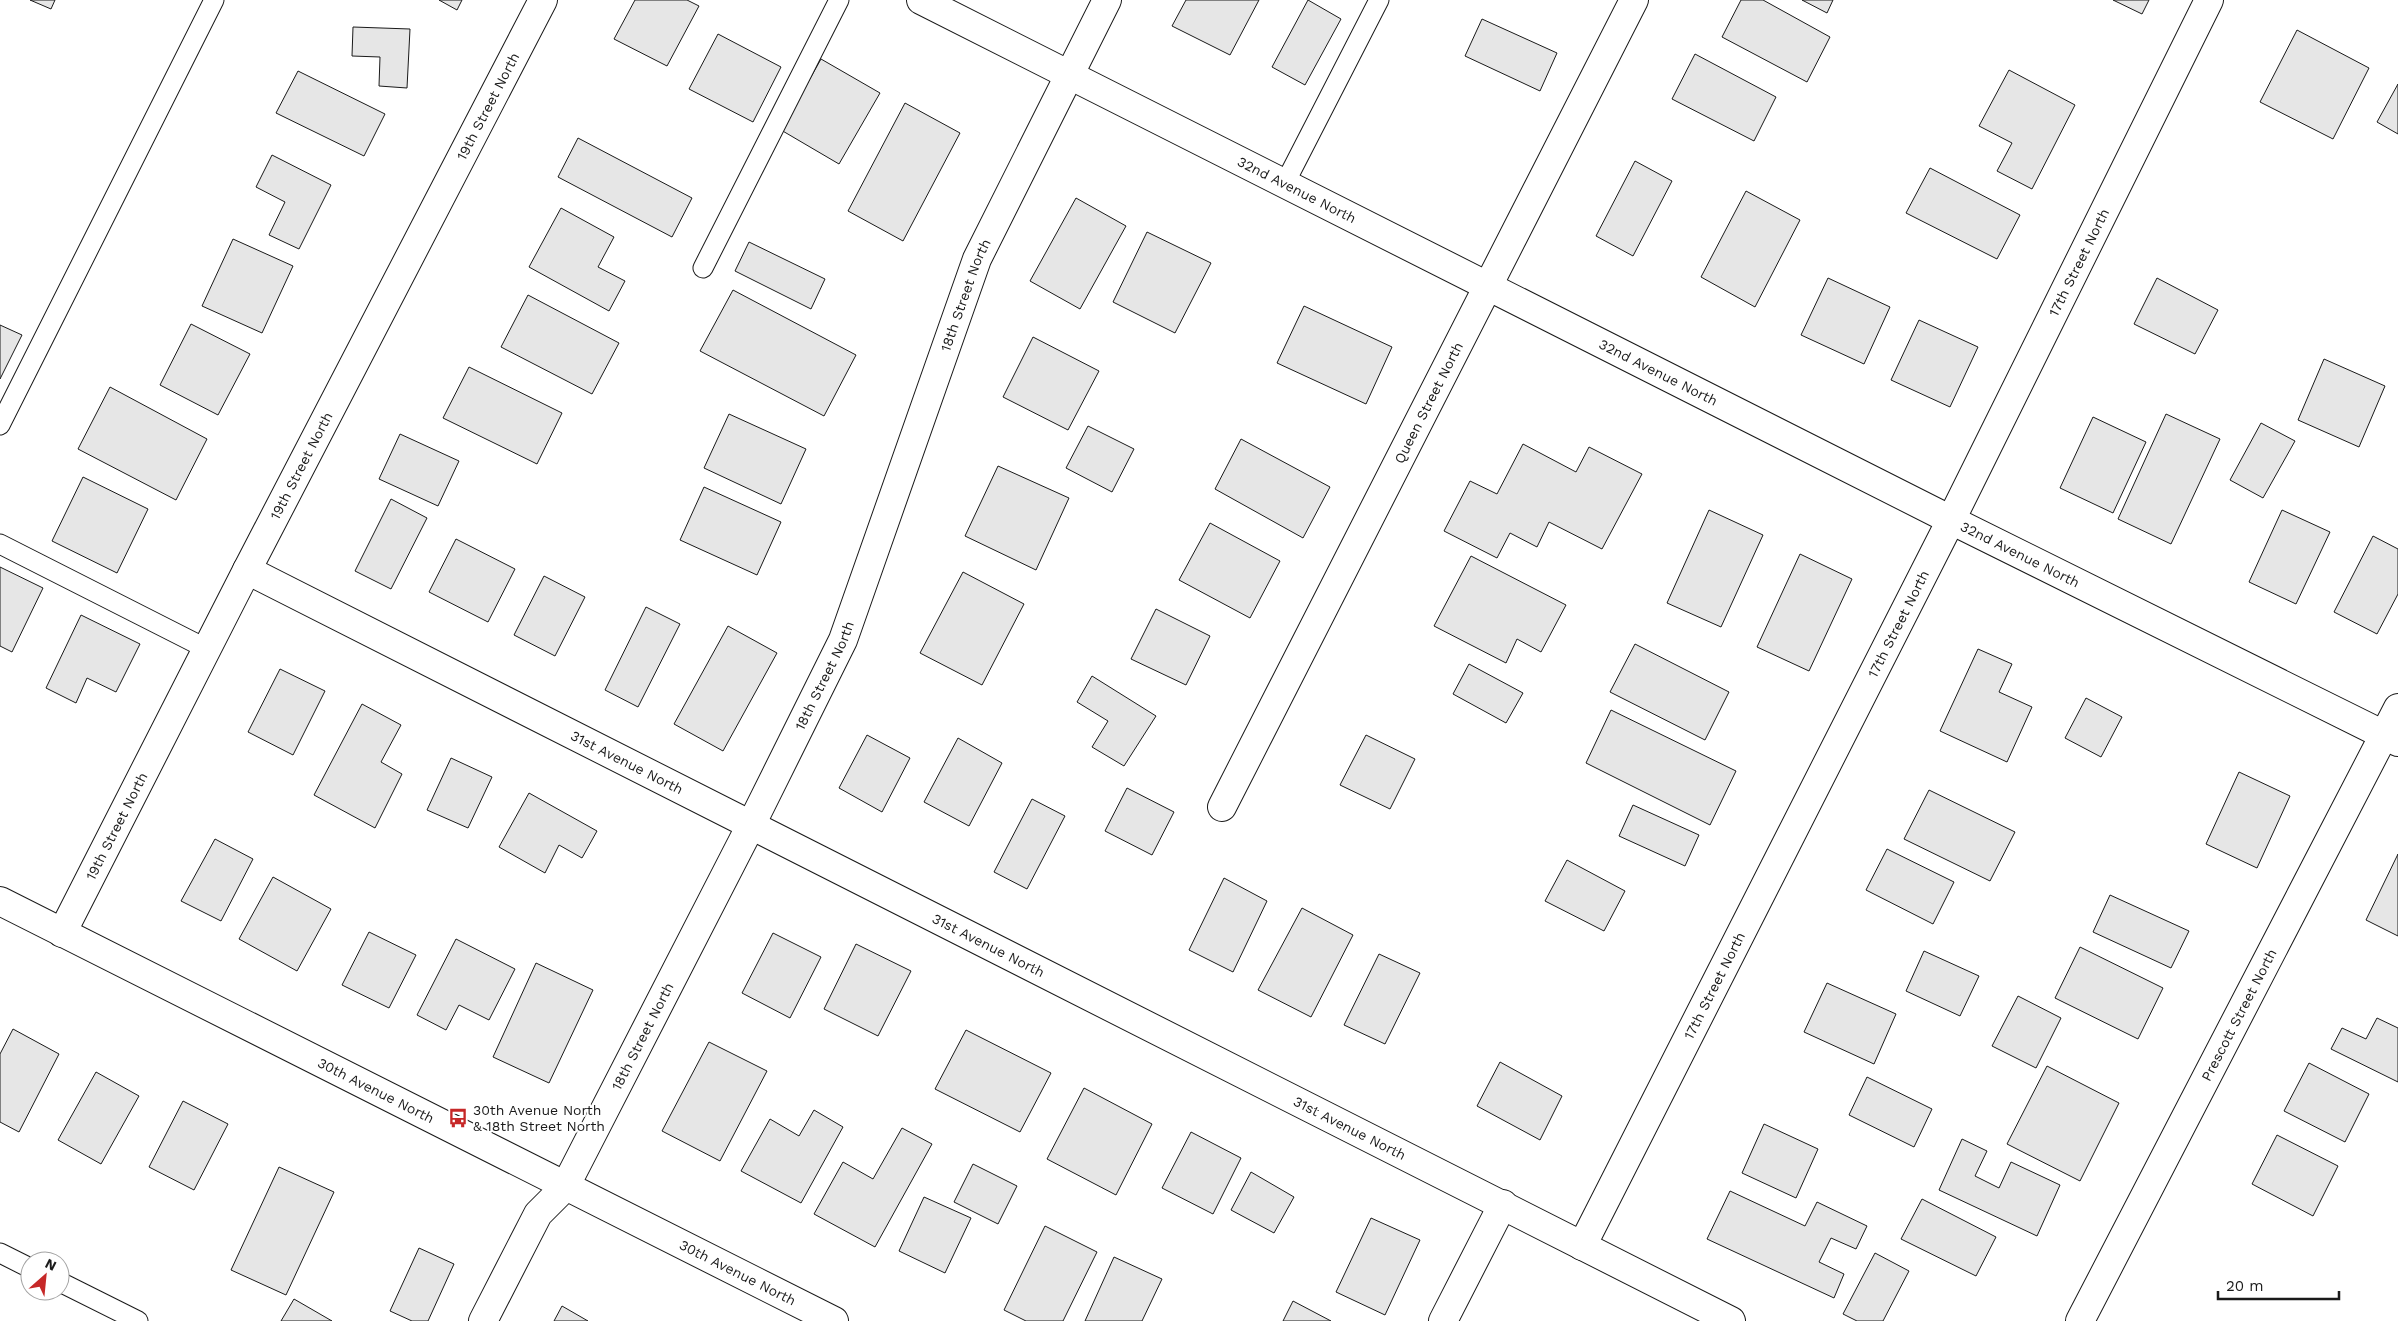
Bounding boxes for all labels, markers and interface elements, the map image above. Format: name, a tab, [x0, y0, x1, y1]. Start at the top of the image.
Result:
street label: 19th Street North	[453, 50, 522, 163]
street label: 32nd Avenue North	[1235, 153, 1359, 226]
street label: 17th Street North	[2045, 206, 2112, 319]
street label: 18th Street North	[937, 236, 994, 354]
street label: 32nd Avenue North	[1596, 336, 1720, 409]
street label: Queen Street North	[1391, 339, 1466, 466]
street label: 19th Street North	[267, 409, 336, 522]
street label: 32nd Avenue North	[1958, 518, 2082, 591]
street label: 17th Street North	[1864, 568, 1932, 680]
street label: 18th Street North	[792, 619, 857, 733]
street label: 31st Avenue North	[568, 727, 686, 797]
street label: 19th Street North	[82, 770, 151, 883]
street label: 31st Avenue North	[930, 910, 1047, 980]
street label: 17th Street North	[1680, 929, 1748, 1042]
street label: Prescott Street North	[2198, 946, 2280, 1084]
street label: 18th Street North	[608, 980, 677, 1093]
street label: 30th Avenue North	[315, 1054, 437, 1126]
street label: 31st Avenue North	[1291, 1093, 1409, 1163]
place label: 30th Avenue North & 18th Street North	[473, 1102, 605, 1134]
bus stop icon: 30th Avenue North & 18th Street North	[447, 1107, 469, 1129]
street label: 30th Avenue North	[677, 1237, 799, 1309]
north arrow	[20, 1251, 70, 1301]
text: N	[43, 1255, 59, 1274]
scale bar	[2218, 1268, 2339, 1300]
text: 20 m	[2226, 1277, 2264, 1295]

